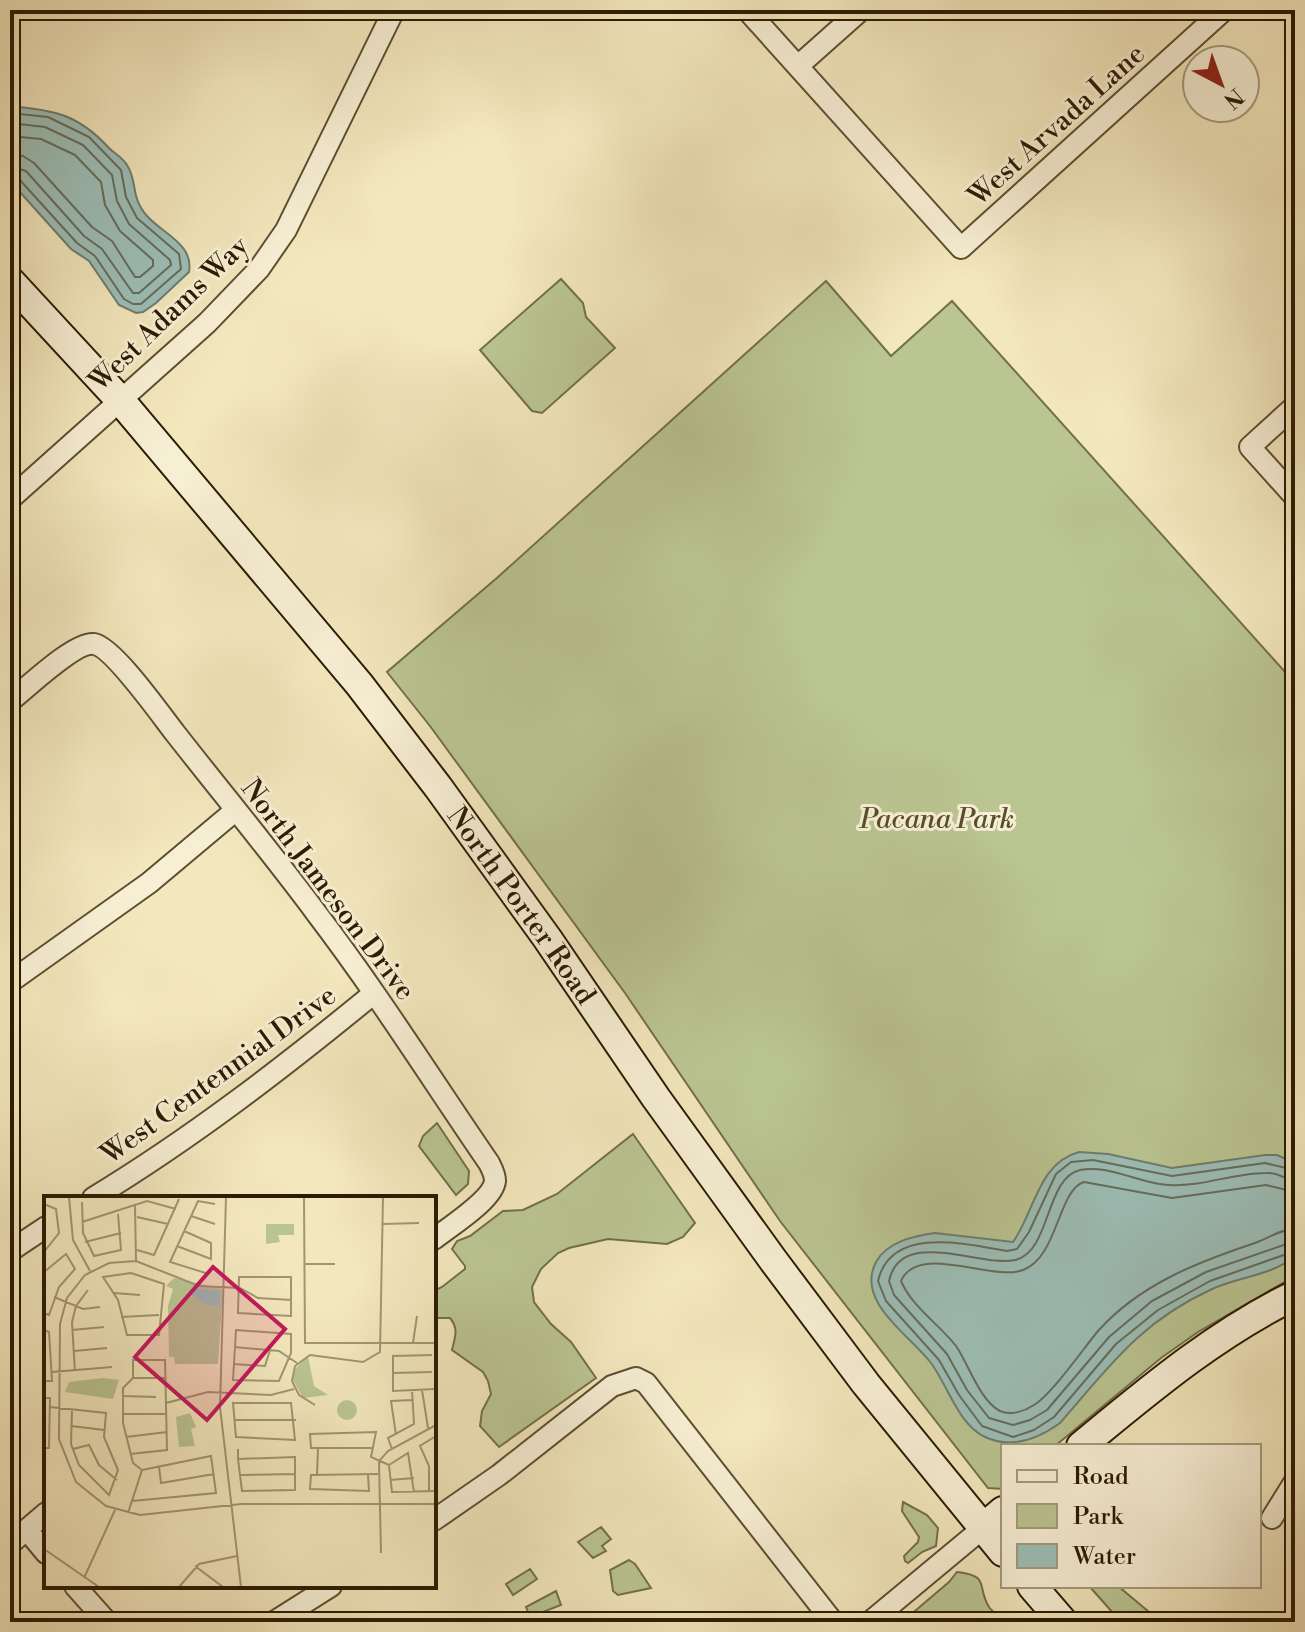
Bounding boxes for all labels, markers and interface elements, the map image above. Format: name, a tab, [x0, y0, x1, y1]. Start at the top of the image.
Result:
street label: West Arvada Lane	[961, 37, 1153, 214]
north arrow	[1181, 44, 1261, 124]
text: N	[1217, 82, 1249, 114]
street label: West Adams Way	[81, 229, 256, 400]
street label: North Jameson Drive	[233, 772, 423, 1008]
street label: North Porter Road	[439, 800, 603, 1012]
park label: Pacana Park	[859, 802, 1014, 837]
street label: West Centennial Drive	[94, 978, 343, 1173]
inset map	[44, 1196, 436, 1588]
legend	[1001, 1444, 1261, 1588]
text: Road	[1073, 1462, 1129, 1492]
text: Park	[1073, 1502, 1124, 1532]
text: Water	[1072, 1542, 1136, 1572]

